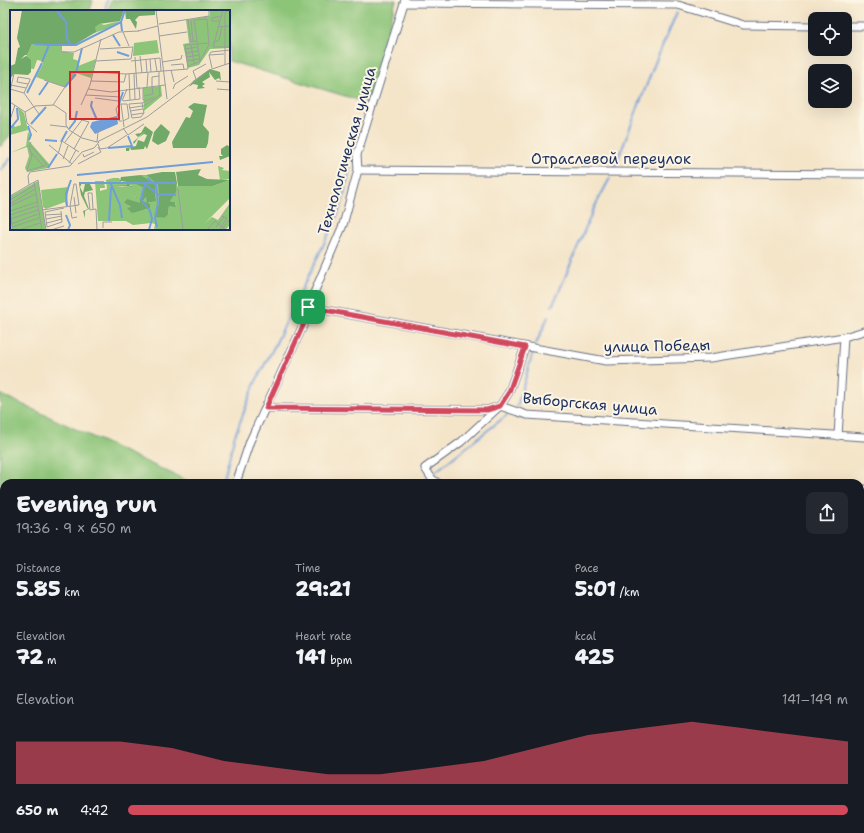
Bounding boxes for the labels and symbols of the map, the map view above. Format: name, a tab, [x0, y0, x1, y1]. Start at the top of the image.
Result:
inset map	[10, 10, 230, 230]
street label: Технологическая улица	[313, 64, 381, 237]
street label: Отраслевой переулок	[531, 149, 691, 169]
pin	[291, 290, 325, 324]
street label: улица Победы	[603, 335, 711, 357]
street label: Выборгская улица	[522, 388, 659, 420]

